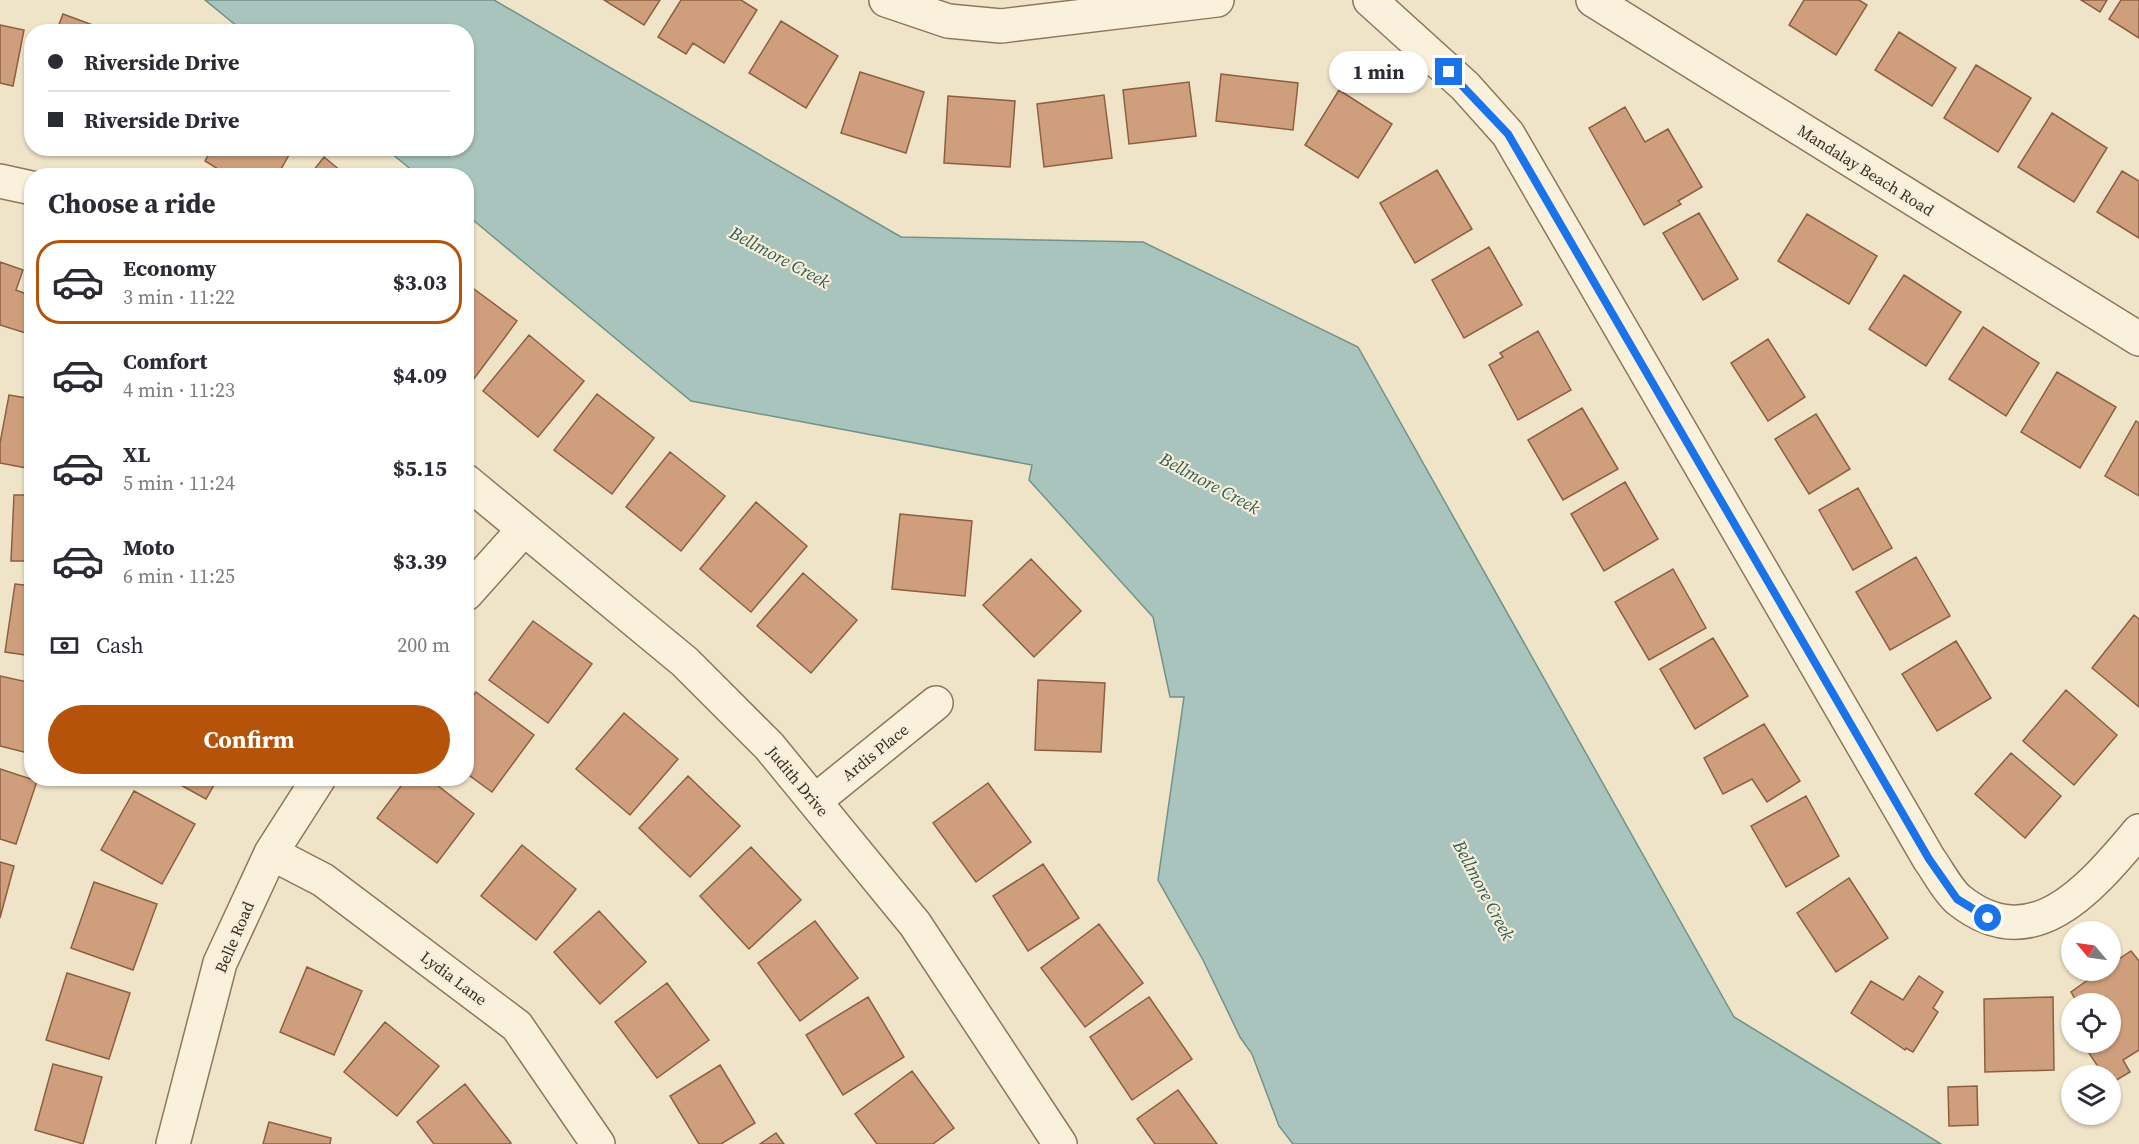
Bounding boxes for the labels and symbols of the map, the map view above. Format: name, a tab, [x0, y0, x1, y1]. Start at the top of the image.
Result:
callout: 1 min	[1329, 51, 1428, 93]
route end	[1435, 58, 1462, 85]
street label: Mandalay Beach Road	[1794, 119, 1938, 221]
water label: Bellmore Creek	[725, 220, 835, 294]
water label: Bellmore Creek	[1155, 446, 1265, 520]
street label: Ardis Place	[837, 718, 913, 786]
street label: Judith Drive	[761, 740, 834, 821]
water label: Bellmore Creek	[1447, 835, 1521, 945]
street label: Belle Road	[209, 898, 259, 976]
route start	[1974, 904, 2001, 931]
north arrow	[2061, 921, 2121, 981]
street label: Lydia Lane	[416, 946, 492, 1010]

